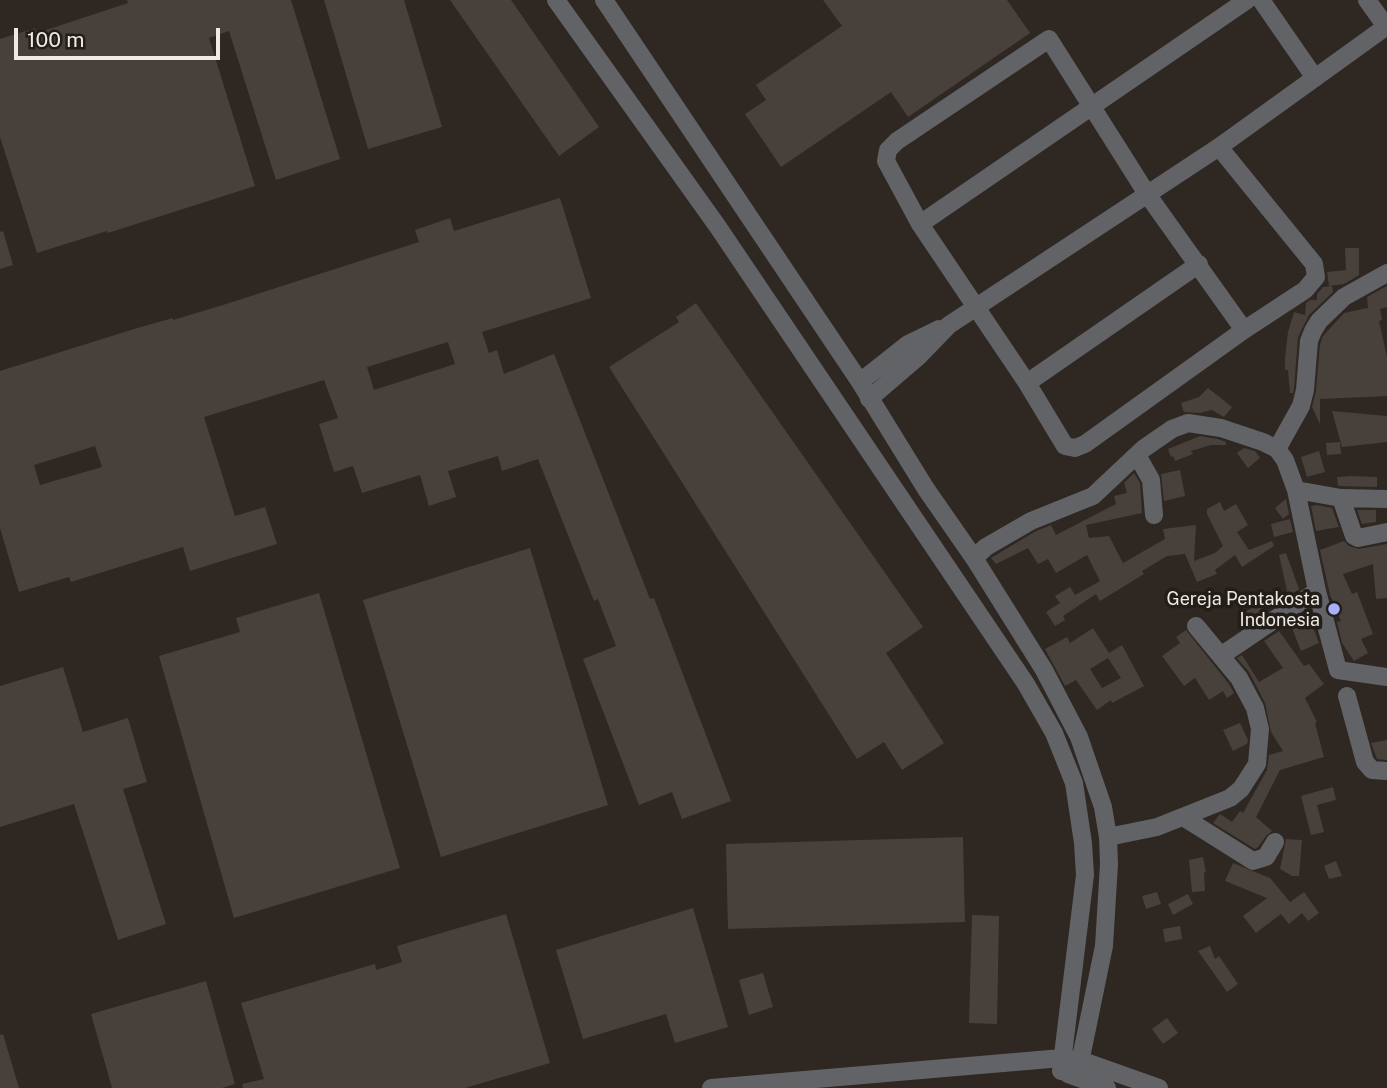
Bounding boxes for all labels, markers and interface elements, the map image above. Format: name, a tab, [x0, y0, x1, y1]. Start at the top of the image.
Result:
scale bar	[18, 14, 224, 58]
text: 100 m	[27, 27, 84, 52]
place label: Gereja Pentakosta Indonesia	[1166, 588, 1320, 630]
marker: Gereja Pentakosta Indonesia	[1326, 601, 1342, 617]

